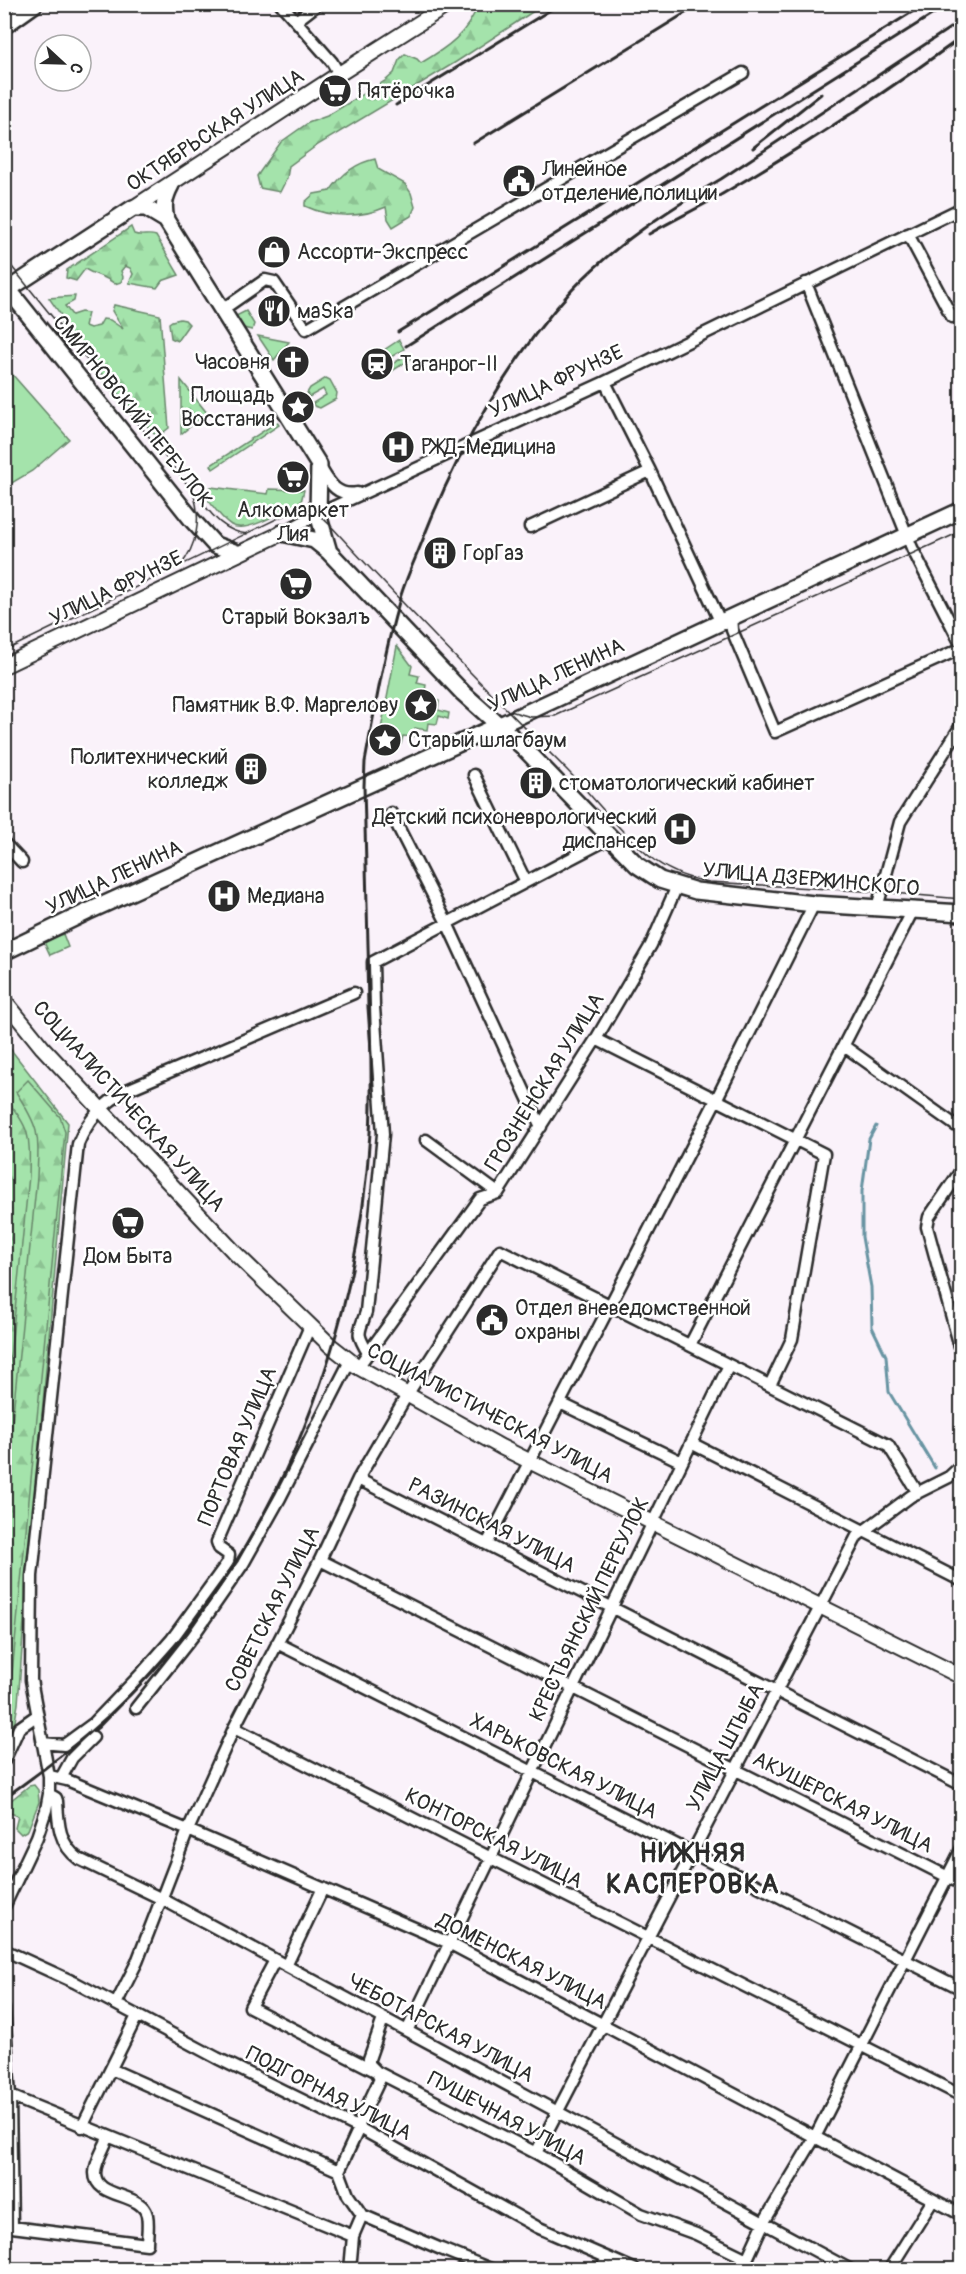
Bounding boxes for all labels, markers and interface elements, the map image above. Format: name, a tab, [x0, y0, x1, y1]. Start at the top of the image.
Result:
north arrow	[33, 33, 93, 93]
text: С	[65, 60, 87, 77]
street label: ОКТЯБРЬСКАЯ УЛИЦА	[121, 63, 309, 198]
supermarket icon: Пятёрочка	[317, 73, 353, 109]
place label: Пятёрочка	[358, 78, 455, 105]
place label: Линейное отделение полиции	[541, 156, 717, 207]
public building icon: Линейное отделение полиции	[501, 163, 537, 199]
shop icon: Ассорти-Экспресс	[256, 234, 292, 270]
place label: Ассорти-Экспресс	[297, 239, 468, 266]
restaurant icon: маSка	[256, 293, 292, 329]
place label: маSка	[297, 298, 353, 325]
street label: СМИРНОВСКИЙ ПЕРЕУЛОК	[47, 310, 219, 513]
street label: УЛИЦА ФРУНЗЕ	[485, 339, 628, 424]
church icon: Часовня	[275, 344, 311, 380]
station icon: Таганрог-II	[359, 346, 395, 382]
place label: Часовня	[195, 349, 270, 376]
place label: Таганрог-II	[400, 351, 498, 378]
place label: Площадь Восстания	[181, 382, 275, 433]
place icon: Площадь Восстания	[280, 389, 316, 425]
hospital icon: РЖД-Медицина	[380, 429, 416, 465]
place label: РЖД-Медицина	[421, 434, 556, 461]
supermarket icon: Алкомаркет Лия	[275, 459, 311, 495]
place label: Алкомаркет Лия	[237, 497, 349, 548]
building icon: ГорГаз	[422, 535, 458, 571]
place label: ГорГаз	[463, 540, 524, 567]
street label: УЛИЦА ФРУНЗЕ	[45, 545, 187, 632]
supermarket icon: Старый Вокзалъ	[278, 566, 314, 602]
place label: Старый Вокзалъ	[221, 604, 371, 631]
street label: УЛИЦА ЛЕНИНА	[484, 632, 629, 719]
place icon: Памятник В.Ф. Маргелову	[403, 687, 439, 723]
place label: Памятник В.Ф. Маргелову	[173, 692, 398, 719]
place icon: Старый шлагбаум	[367, 722, 403, 758]
place label: Старый шлагбаум	[408, 727, 567, 754]
place label: Политехнический колледж	[71, 744, 229, 795]
building icon: Политехнический колледж	[233, 751, 269, 787]
building icon: стоматологический кабинет	[518, 765, 554, 801]
place label: стоматологический кабинет	[559, 770, 815, 797]
place label: Детский психоневрологический диспансер	[371, 804, 657, 855]
hospital icon: Детский психоневрологический диспансер	[662, 811, 698, 847]
street label: УЛИЦА ЛЕНИНА	[42, 834, 187, 921]
street label: УЛИЦА ДЗЕРЖИНСКОГО	[701, 857, 921, 902]
hospital icon: Медиана	[206, 878, 242, 914]
place label: Медиана	[247, 883, 324, 910]
street label: ГРОЗНЕНСКАЯ УЛИЦА	[478, 988, 610, 1177]
street label: СОЦИАЛИСТИЧЕСКАЯ УЛИЦА	[27, 995, 231, 1218]
supermarket icon: Дом Быта	[110, 1205, 146, 1241]
place label: Дом Быта	[83, 1243, 172, 1270]
place label: Отдел вневедомственной охраны	[515, 1295, 751, 1346]
public building icon: Отдел вневедомственной охраны	[474, 1302, 510, 1338]
street label: СОЦИАЛИСТИЧЕСКАЯ УЛИЦА	[362, 1337, 618, 1490]
street label: ПОРТОВАЯ УЛИЦА	[192, 1363, 283, 1530]
street label: РАЗИНСКАЯ УЛИЦА	[404, 1472, 580, 1579]
street label: КРЕСТЬЯНСКИЙ ПЕРЕУЛОК	[523, 1493, 656, 1726]
street label: СОВЕТСКАЯ УЛИЦА	[219, 1522, 326, 1697]
street label: УЛИЦА ШТЫБА	[680, 1679, 770, 1816]
street label: ХАРЬКОВСКАЯ УЛИЦА	[465, 1707, 662, 1825]
street label: АКУШЕРСКАЯ УЛИЦА	[748, 1745, 937, 1860]
street label: КОНТОРСКАЯ УЛИЦА	[400, 1782, 587, 1895]
district label: НИЖНЯЯ КАСПЕРОВКА	[606, 1837, 780, 1901]
street label: ДОМЕНСКАЯ УЛИЦА	[431, 1907, 611, 2016]
street label: ЧЕБОТАРСКАЯ УЛИЦА	[343, 1968, 538, 2089]
street label: ПОДГОРНАЯ УЛИЦА	[241, 2040, 416, 2147]
street label: ПУШЕЧНАЯ УЛИЦА	[423, 2065, 591, 2172]

